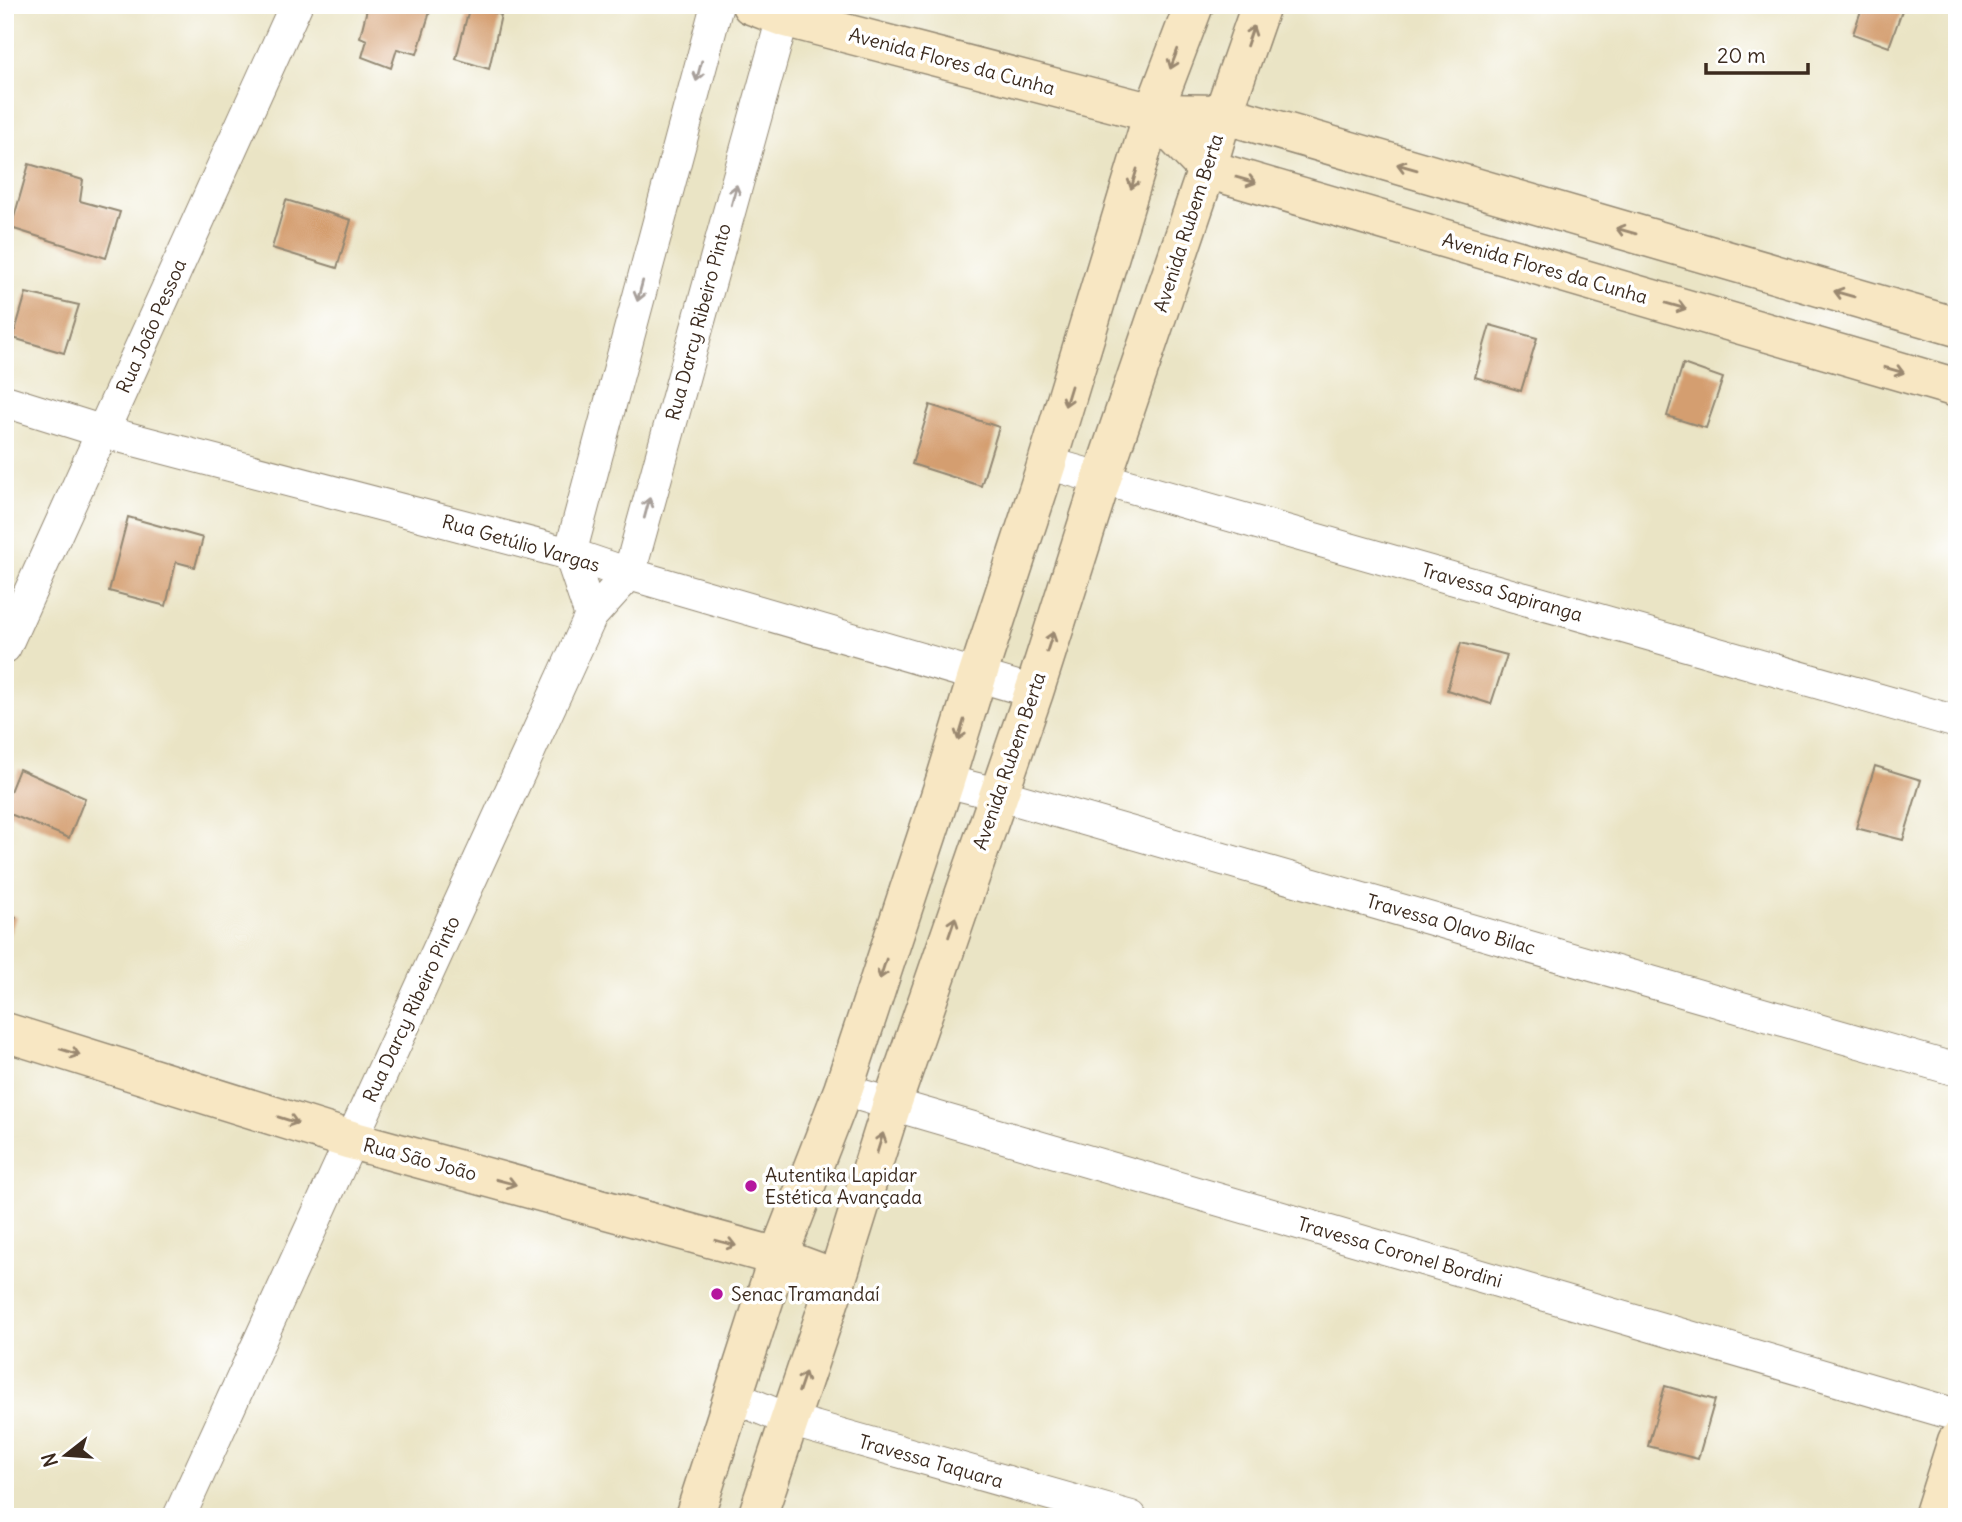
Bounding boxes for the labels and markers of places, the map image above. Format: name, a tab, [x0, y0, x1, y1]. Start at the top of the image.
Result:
place label: Autentika Lapidar Estética Avançada	[765, 1163, 922, 1209]
marker: Autentika Lapidar Estética Avançada	[743, 1178, 759, 1194]
place label: Senac Tramandaí	[731, 1282, 880, 1306]
marker: Senac Tramandaí	[709, 1286, 725, 1302]

